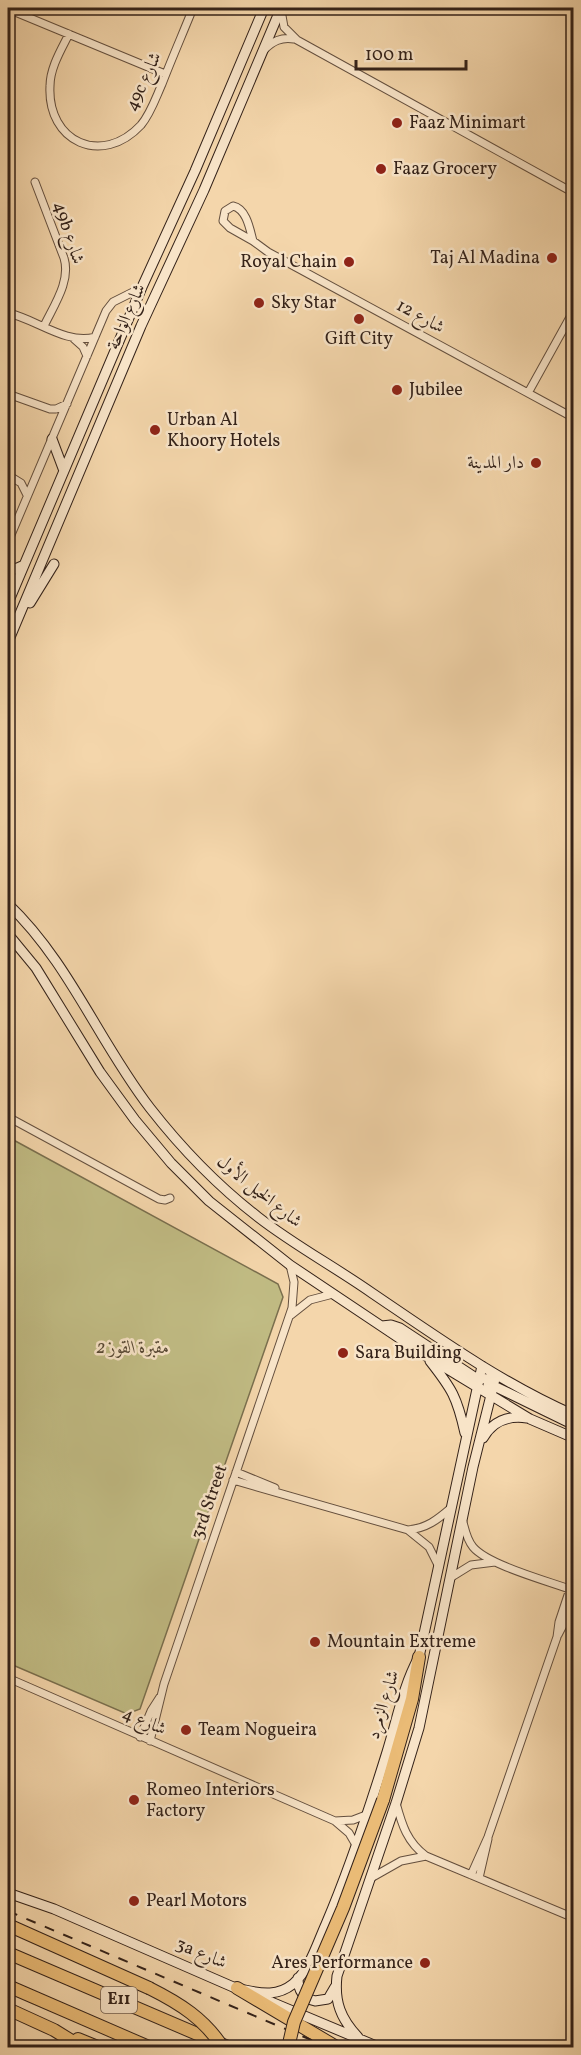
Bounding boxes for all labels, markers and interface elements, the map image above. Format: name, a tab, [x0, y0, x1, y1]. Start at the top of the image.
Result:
scale bar	[356, 33, 466, 71]
text: 100 m	[365, 43, 414, 68]
street label: 49c شارع	[119, 48, 169, 116]
place label: Faaz Minimart	[409, 111, 526, 136]
marker: Faaz Minimart	[390, 116, 404, 130]
place label: Faaz Grocery	[393, 157, 497, 182]
marker: Faaz Grocery	[374, 162, 388, 176]
street label: 49b شارع	[45, 199, 90, 268]
place label: Taj Al Madina	[430, 246, 540, 271]
place label: Royal Chain	[240, 250, 337, 275]
marker: Taj Al Madina	[545, 251, 559, 265]
marker: Royal Chain	[342, 255, 356, 269]
street label: شارع الواحة	[101, 280, 154, 354]
place label: Sky Star	[271, 291, 337, 316]
street label: شارع 12	[391, 294, 449, 341]
marker: Sky Star	[252, 296, 266, 310]
marker: Gift City	[352, 312, 366, 326]
place label: Gift City	[325, 327, 393, 352]
place label: Jubilee	[409, 378, 463, 403]
marker: Jubilee	[390, 383, 404, 397]
place label: Urban Al Khoory Hotels	[167, 408, 280, 454]
marker: Urban Al Khoory Hotels	[148, 423, 162, 437]
place label: دار المدينة	[467, 451, 524, 476]
marker: دار المدينة	[529, 456, 543, 470]
street label: شارع الخيل الأول	[210, 1148, 308, 1235]
park label: مقبرة القوز 2	[97, 1336, 169, 1361]
place label: Sara Building	[355, 1341, 462, 1366]
marker: Sara Building	[336, 1346, 350, 1360]
street label: 3rd Street	[186, 1461, 234, 1543]
place label: Mountain Extreme	[327, 1630, 476, 1655]
marker: Mountain Extreme	[308, 1635, 322, 1649]
street label: شارع الزمرد	[362, 1668, 407, 1743]
street label: شارع 4	[118, 1702, 170, 1743]
place label: Team Nogueira	[198, 1718, 317, 1743]
marker: Team Nogueira	[179, 1723, 193, 1737]
place label: Romeo Interiors Factory	[146, 1778, 275, 1824]
marker: Romeo Interiors Factory	[127, 1793, 141, 1807]
place label: Pearl Motors	[146, 1889, 247, 1914]
marker: Pearl Motors	[127, 1894, 141, 1908]
street label: 3a شارع	[171, 1932, 230, 1977]
place label: Ares Performance	[271, 1951, 413, 1976]
marker: Ares Performance	[418, 1956, 432, 1970]
road number: E11	[101, 1987, 137, 2013]

